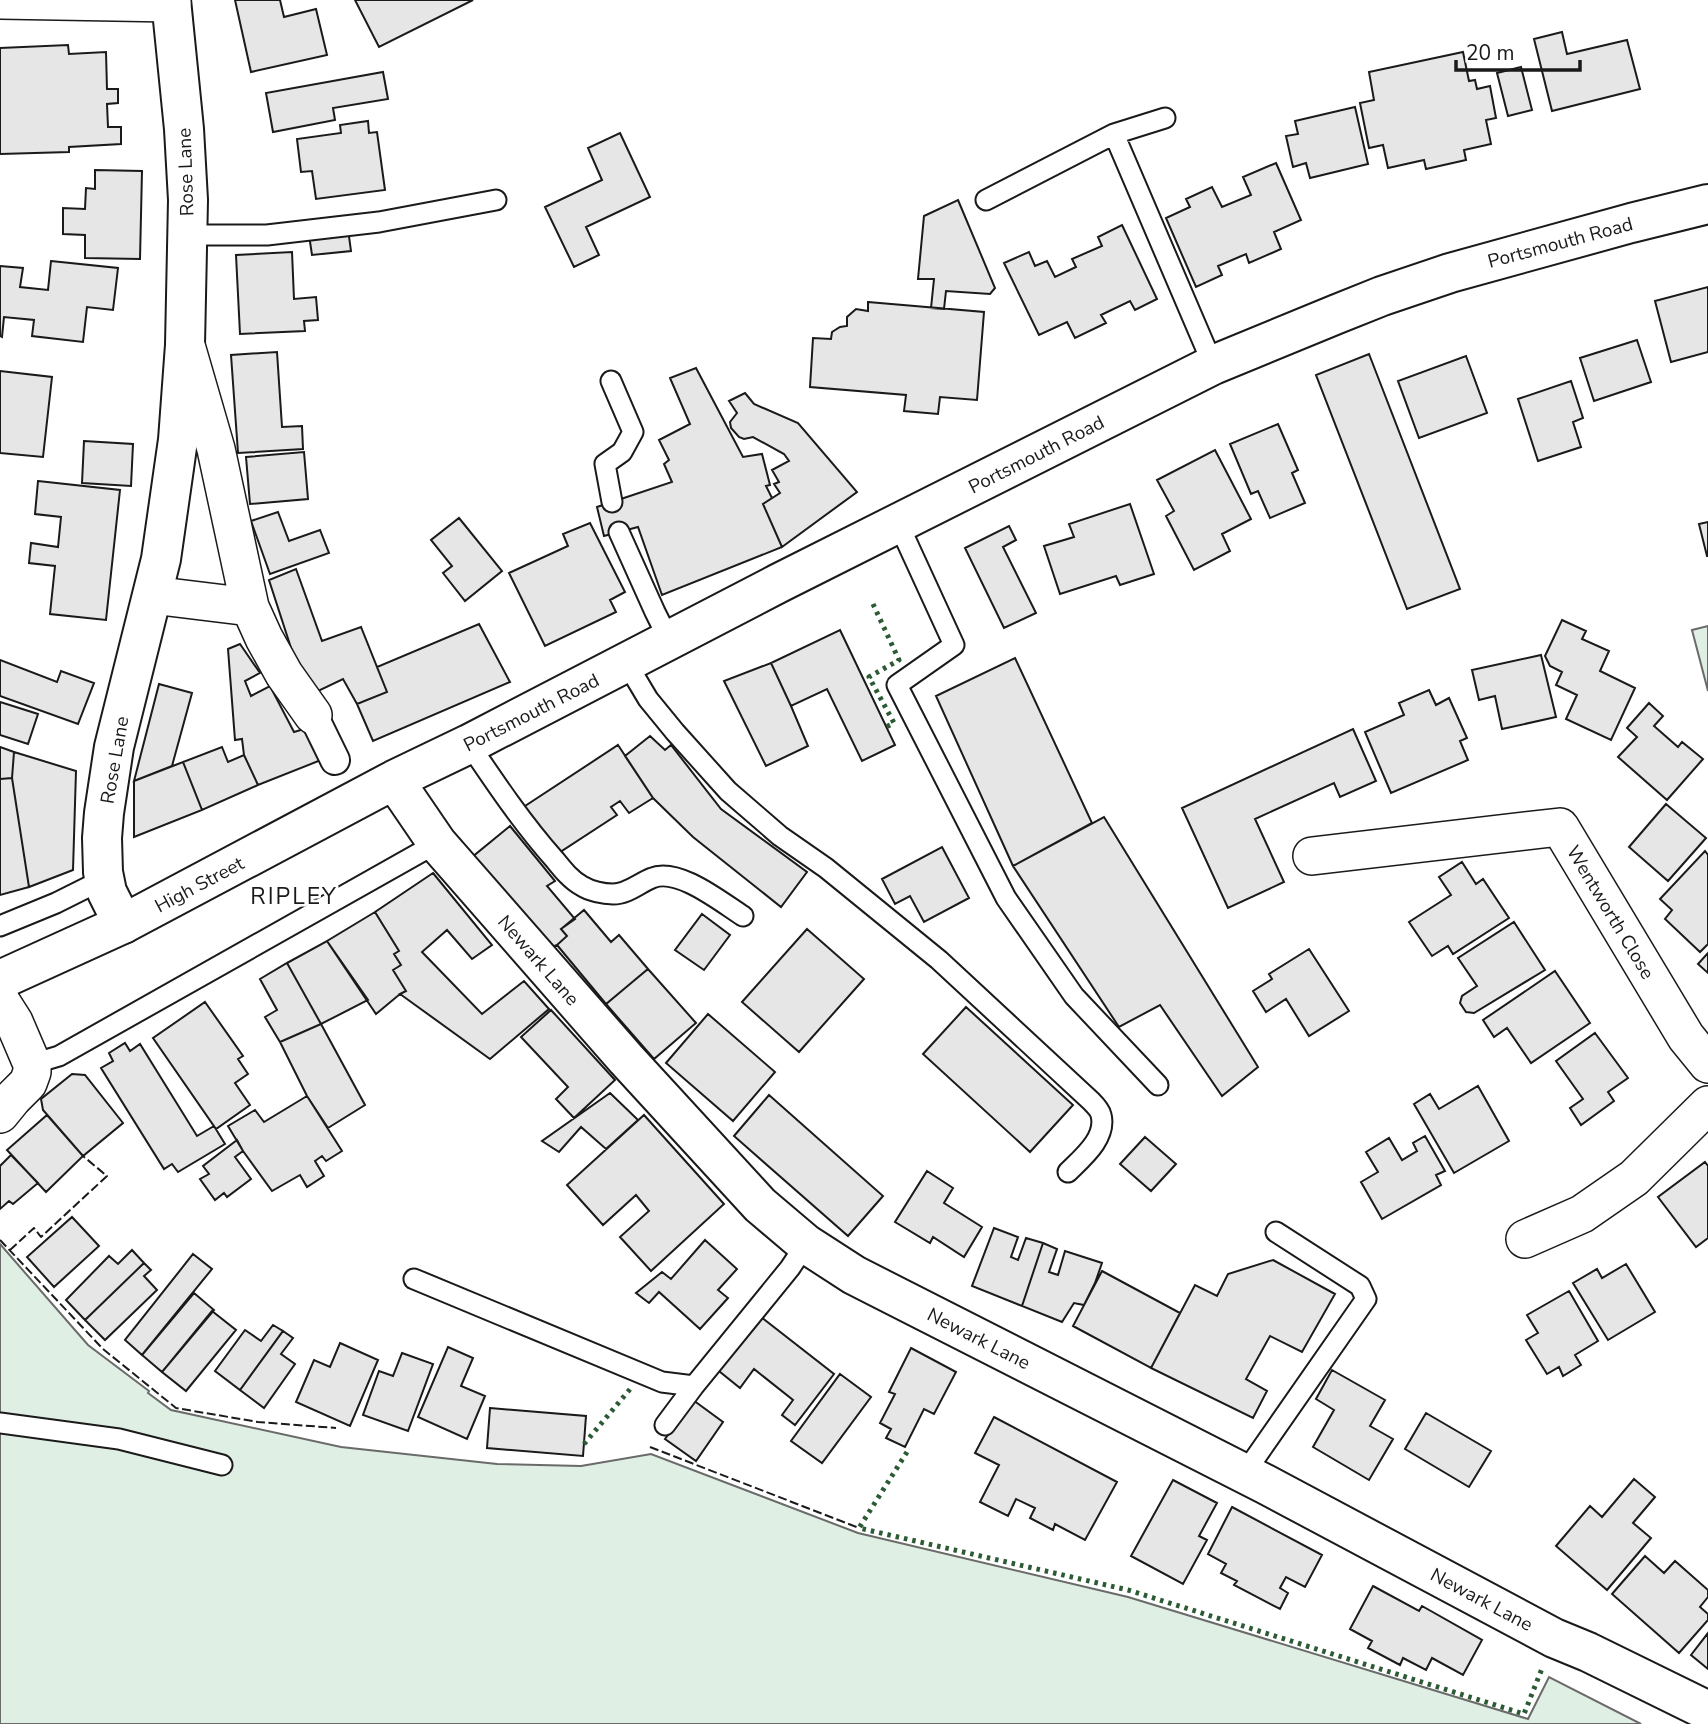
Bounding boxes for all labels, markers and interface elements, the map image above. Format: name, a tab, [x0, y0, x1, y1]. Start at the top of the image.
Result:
scale bar	[1456, 28, 1580, 72]
text: 20 m	[1466, 39, 1515, 67]
street label: Rose Lane	[171, 127, 201, 217]
street label: Portsmouth Road	[1485, 211, 1636, 275]
street label: Portsmouth Road	[964, 409, 1109, 500]
street label: Portsmouth Road	[459, 667, 604, 758]
street label: Rose Lane	[94, 714, 135, 806]
street label: Wentworth Close	[1560, 841, 1660, 984]
street label: High Street	[150, 850, 249, 919]
district label: RIPLEY	[250, 881, 338, 912]
street label: Newark Lane	[492, 910, 585, 1012]
street label: Newark Lane	[923, 1302, 1035, 1376]
street label: Newark Lane	[1426, 1562, 1537, 1638]

